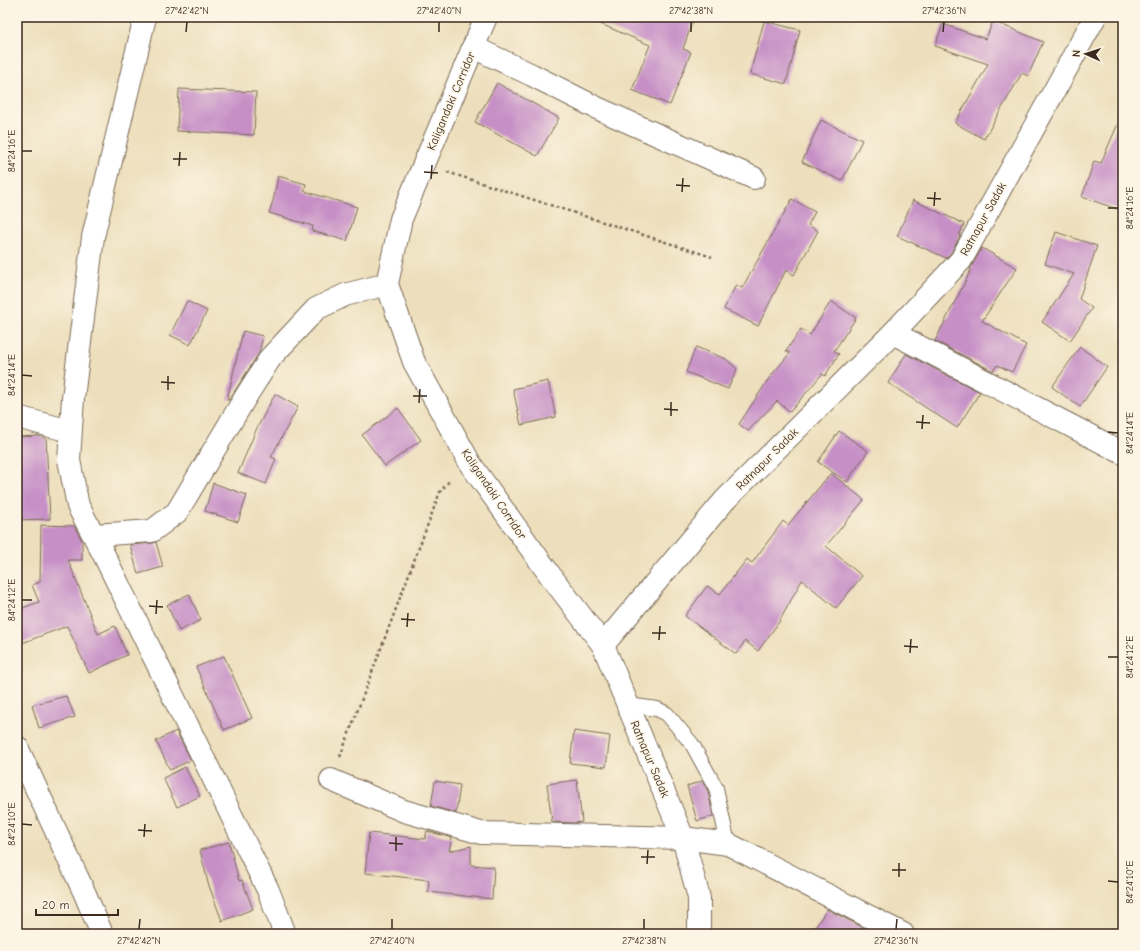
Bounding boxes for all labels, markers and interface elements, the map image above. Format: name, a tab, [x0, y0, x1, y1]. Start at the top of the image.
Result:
text: 27°42'42"N	[165, 5, 209, 17]
text: 27°42'40"N	[417, 5, 461, 17]
text: 27°42'38"N	[669, 5, 713, 17]
text: 27°42'36"N	[922, 5, 966, 17]
north arrow	[1066, 34, 1106, 74]
street label: Kaligandaki Corridor	[424, 49, 478, 153]
text: N	[1070, 50, 1083, 57]
text: 84°24'16"E	[6, 130, 18, 172]
street label: Ratnapur Sadak	[957, 180, 1009, 258]
text: 84°24'16"E	[1124, 187, 1136, 229]
text: 84°24'14"E	[6, 354, 18, 396]
text: 84°24'14"E	[1124, 412, 1136, 454]
street label: Ratnapur Sadak	[733, 425, 801, 493]
street label: Kaligandaki Corridor	[459, 446, 530, 542]
text: 84°24'12"E	[6, 579, 18, 621]
text: 84°24'12"E	[1124, 636, 1136, 678]
street label: Ratnapur Sadak	[628, 719, 673, 800]
text: 84°24'10"E	[6, 802, 18, 846]
text: 84°24'10"E	[1124, 860, 1136, 904]
scale bar	[36, 891, 118, 917]
text: 20 m	[42, 898, 70, 912]
text: 27°42'42"N	[117, 935, 161, 947]
text: 27°42'40"N	[370, 935, 414, 947]
text: 27°42'38"N	[622, 935, 666, 947]
text: 27°42'36"N	[874, 935, 918, 947]

